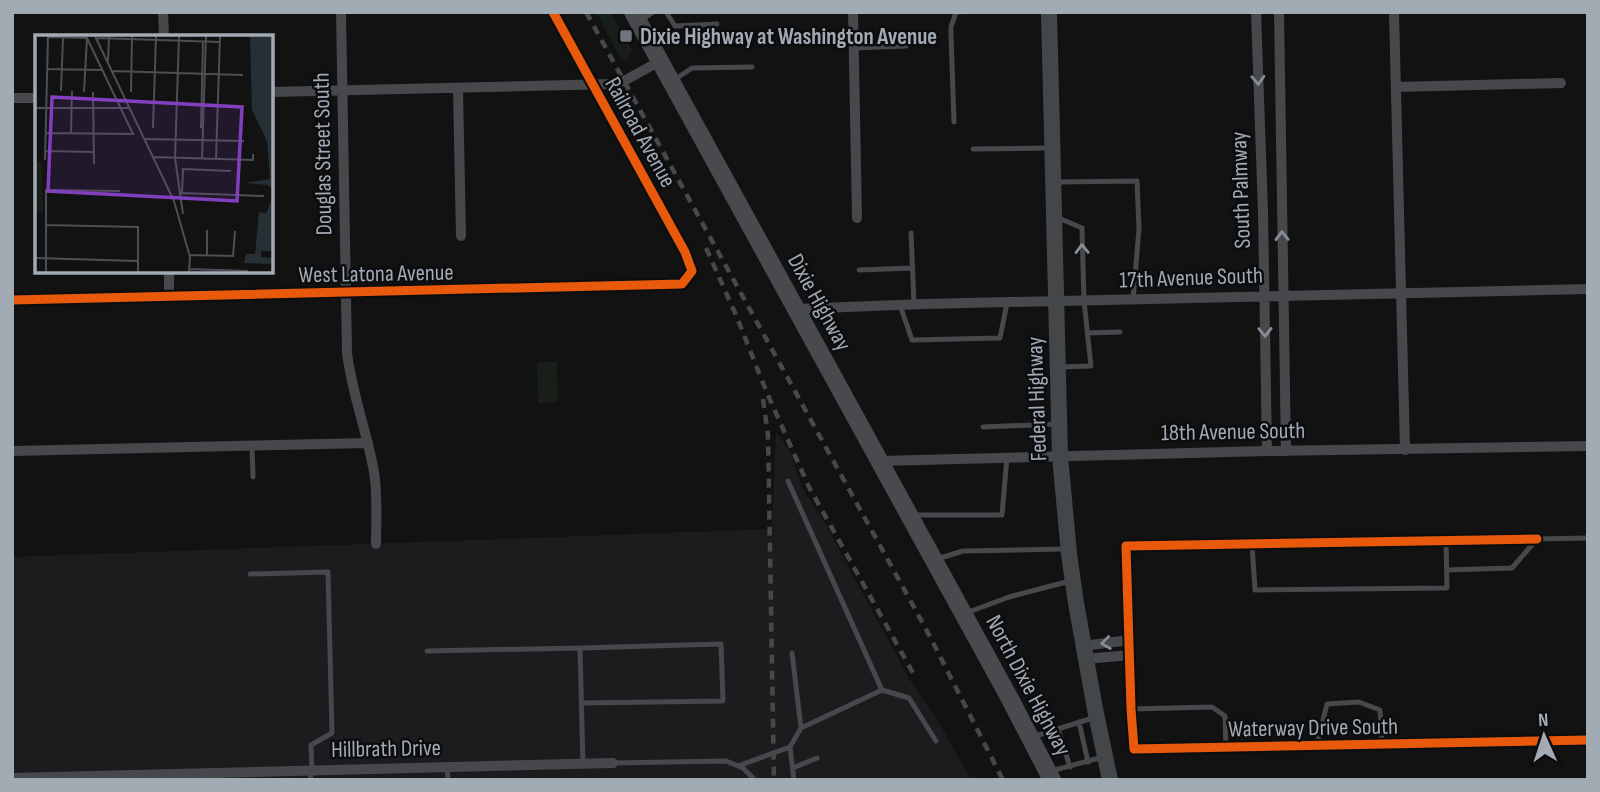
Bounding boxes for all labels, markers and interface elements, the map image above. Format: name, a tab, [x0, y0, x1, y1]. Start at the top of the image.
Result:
place label: Dixie Highway at Washington Avenue	[640, 23, 937, 51]
marker: Dixie Highway at Washington Avenue	[618, 28, 634, 44]
inset map	[35, 35, 273, 273]
street label: Douglas Street South	[308, 72, 338, 236]
street label: Railroad Avenue	[598, 72, 682, 193]
one-way arrow	[1250, 76, 1266, 86]
street label: South Palmway	[1225, 131, 1257, 249]
one-way arrow	[1274, 230, 1290, 241]
one-way arrow	[1075, 243, 1090, 254]
street label: Dixie Highway	[781, 249, 857, 356]
street label: West Latona Avenue	[298, 259, 454, 289]
street label: 17th Avenue South	[1119, 262, 1263, 294]
one-way arrow	[1258, 327, 1273, 338]
street label: Federal Highway	[1021, 336, 1053, 462]
street label: 18th Avenue South	[1161, 417, 1305, 447]
street label: North Dixie Highway	[979, 610, 1077, 761]
one-way arrow	[1100, 635, 1112, 650]
north arrow	[1509, 701, 1579, 771]
text: N	[1538, 709, 1549, 732]
street label: Waterway Drive South	[1228, 713, 1398, 743]
street label: Hillbrath Drive	[331, 734, 441, 764]

